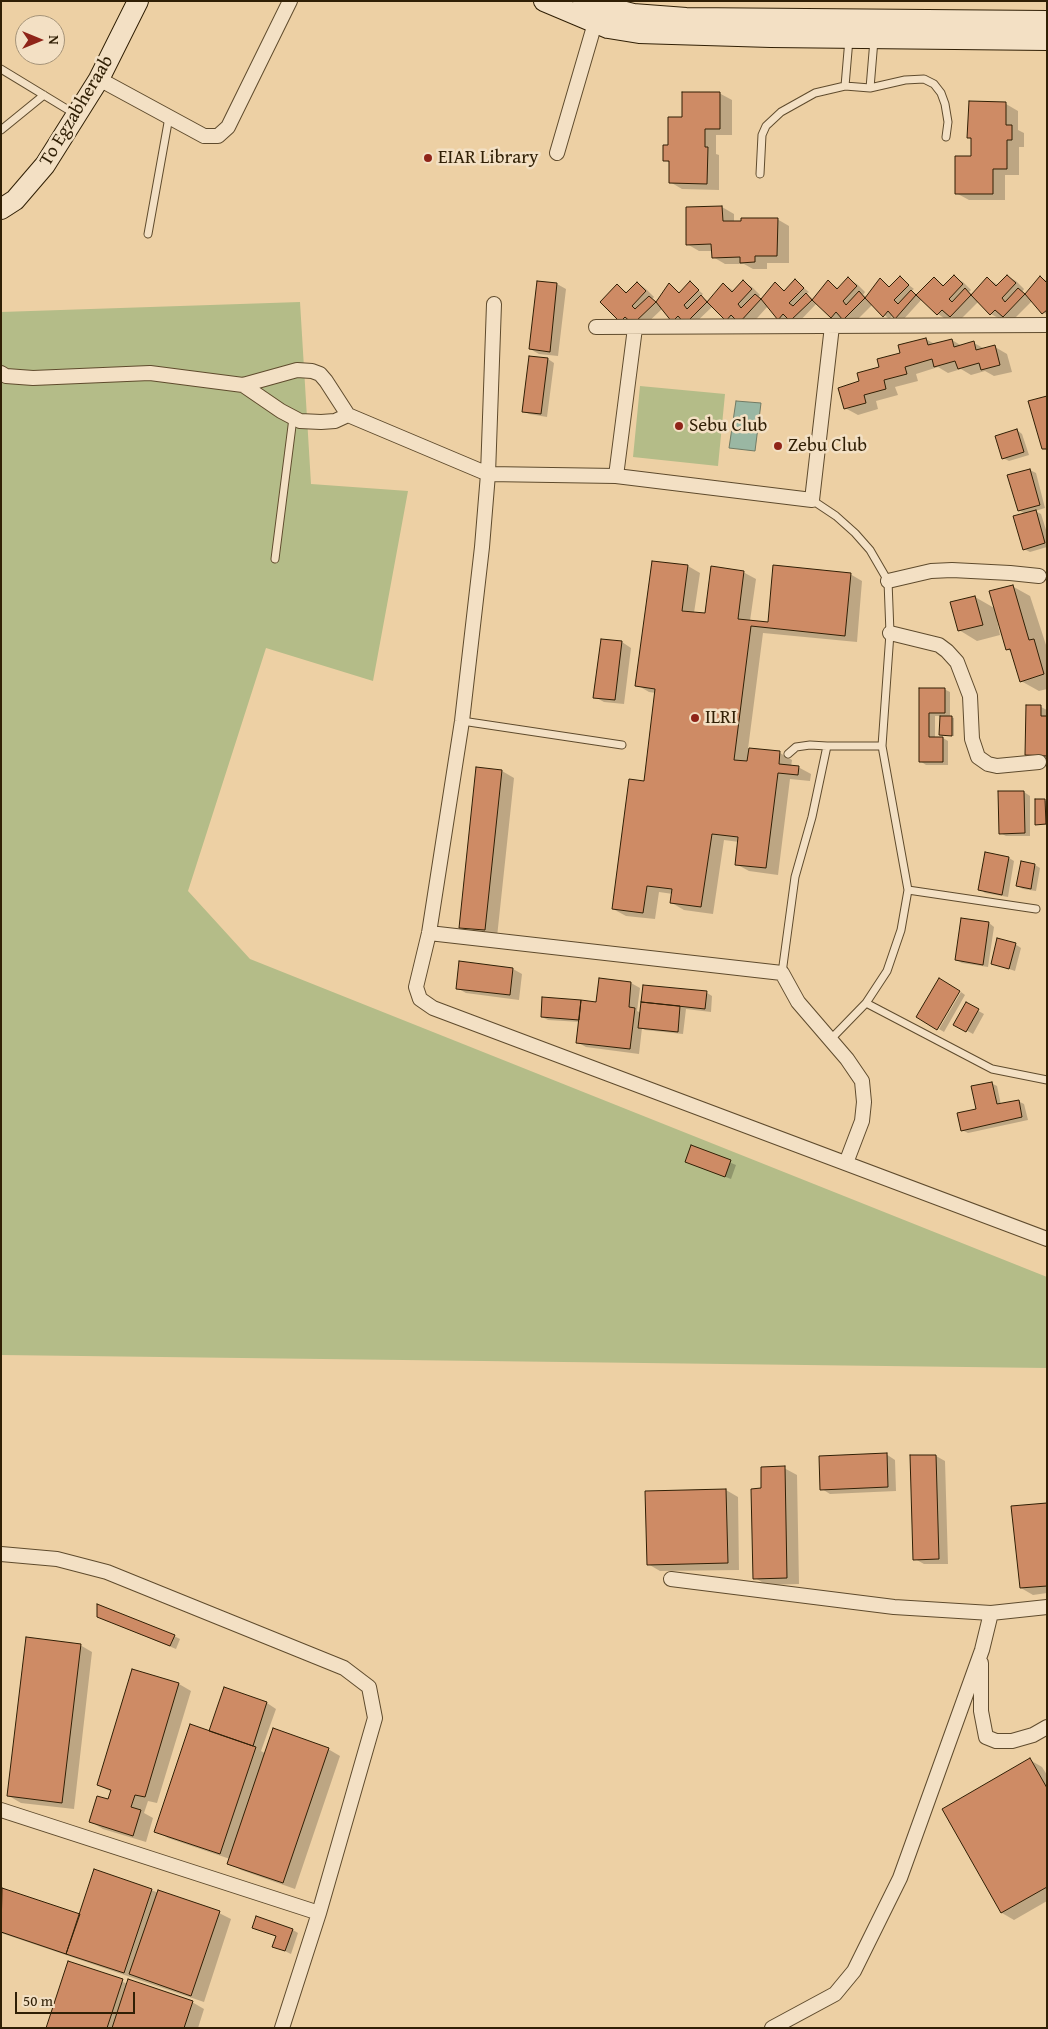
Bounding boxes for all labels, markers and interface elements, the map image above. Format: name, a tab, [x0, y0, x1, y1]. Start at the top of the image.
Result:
north arrow	[15, 15, 65, 65]
text: N	[44, 35, 64, 45]
street label: To Egzabheraab	[35, 52, 119, 170]
place label: EIAR Library	[438, 147, 538, 169]
marker: EIAR Library	[422, 152, 434, 164]
place label: Sebu Club	[689, 415, 767, 437]
marker: Sebu Club	[673, 420, 685, 432]
place label: Zebu Club	[788, 435, 867, 457]
marker: Zebu Club	[772, 440, 784, 452]
place label: ILRI	[705, 707, 737, 729]
marker: ILRI	[689, 712, 701, 724]
scale bar	[18, 1982, 138, 2014]
text: 50 m	[23, 1990, 53, 2011]

